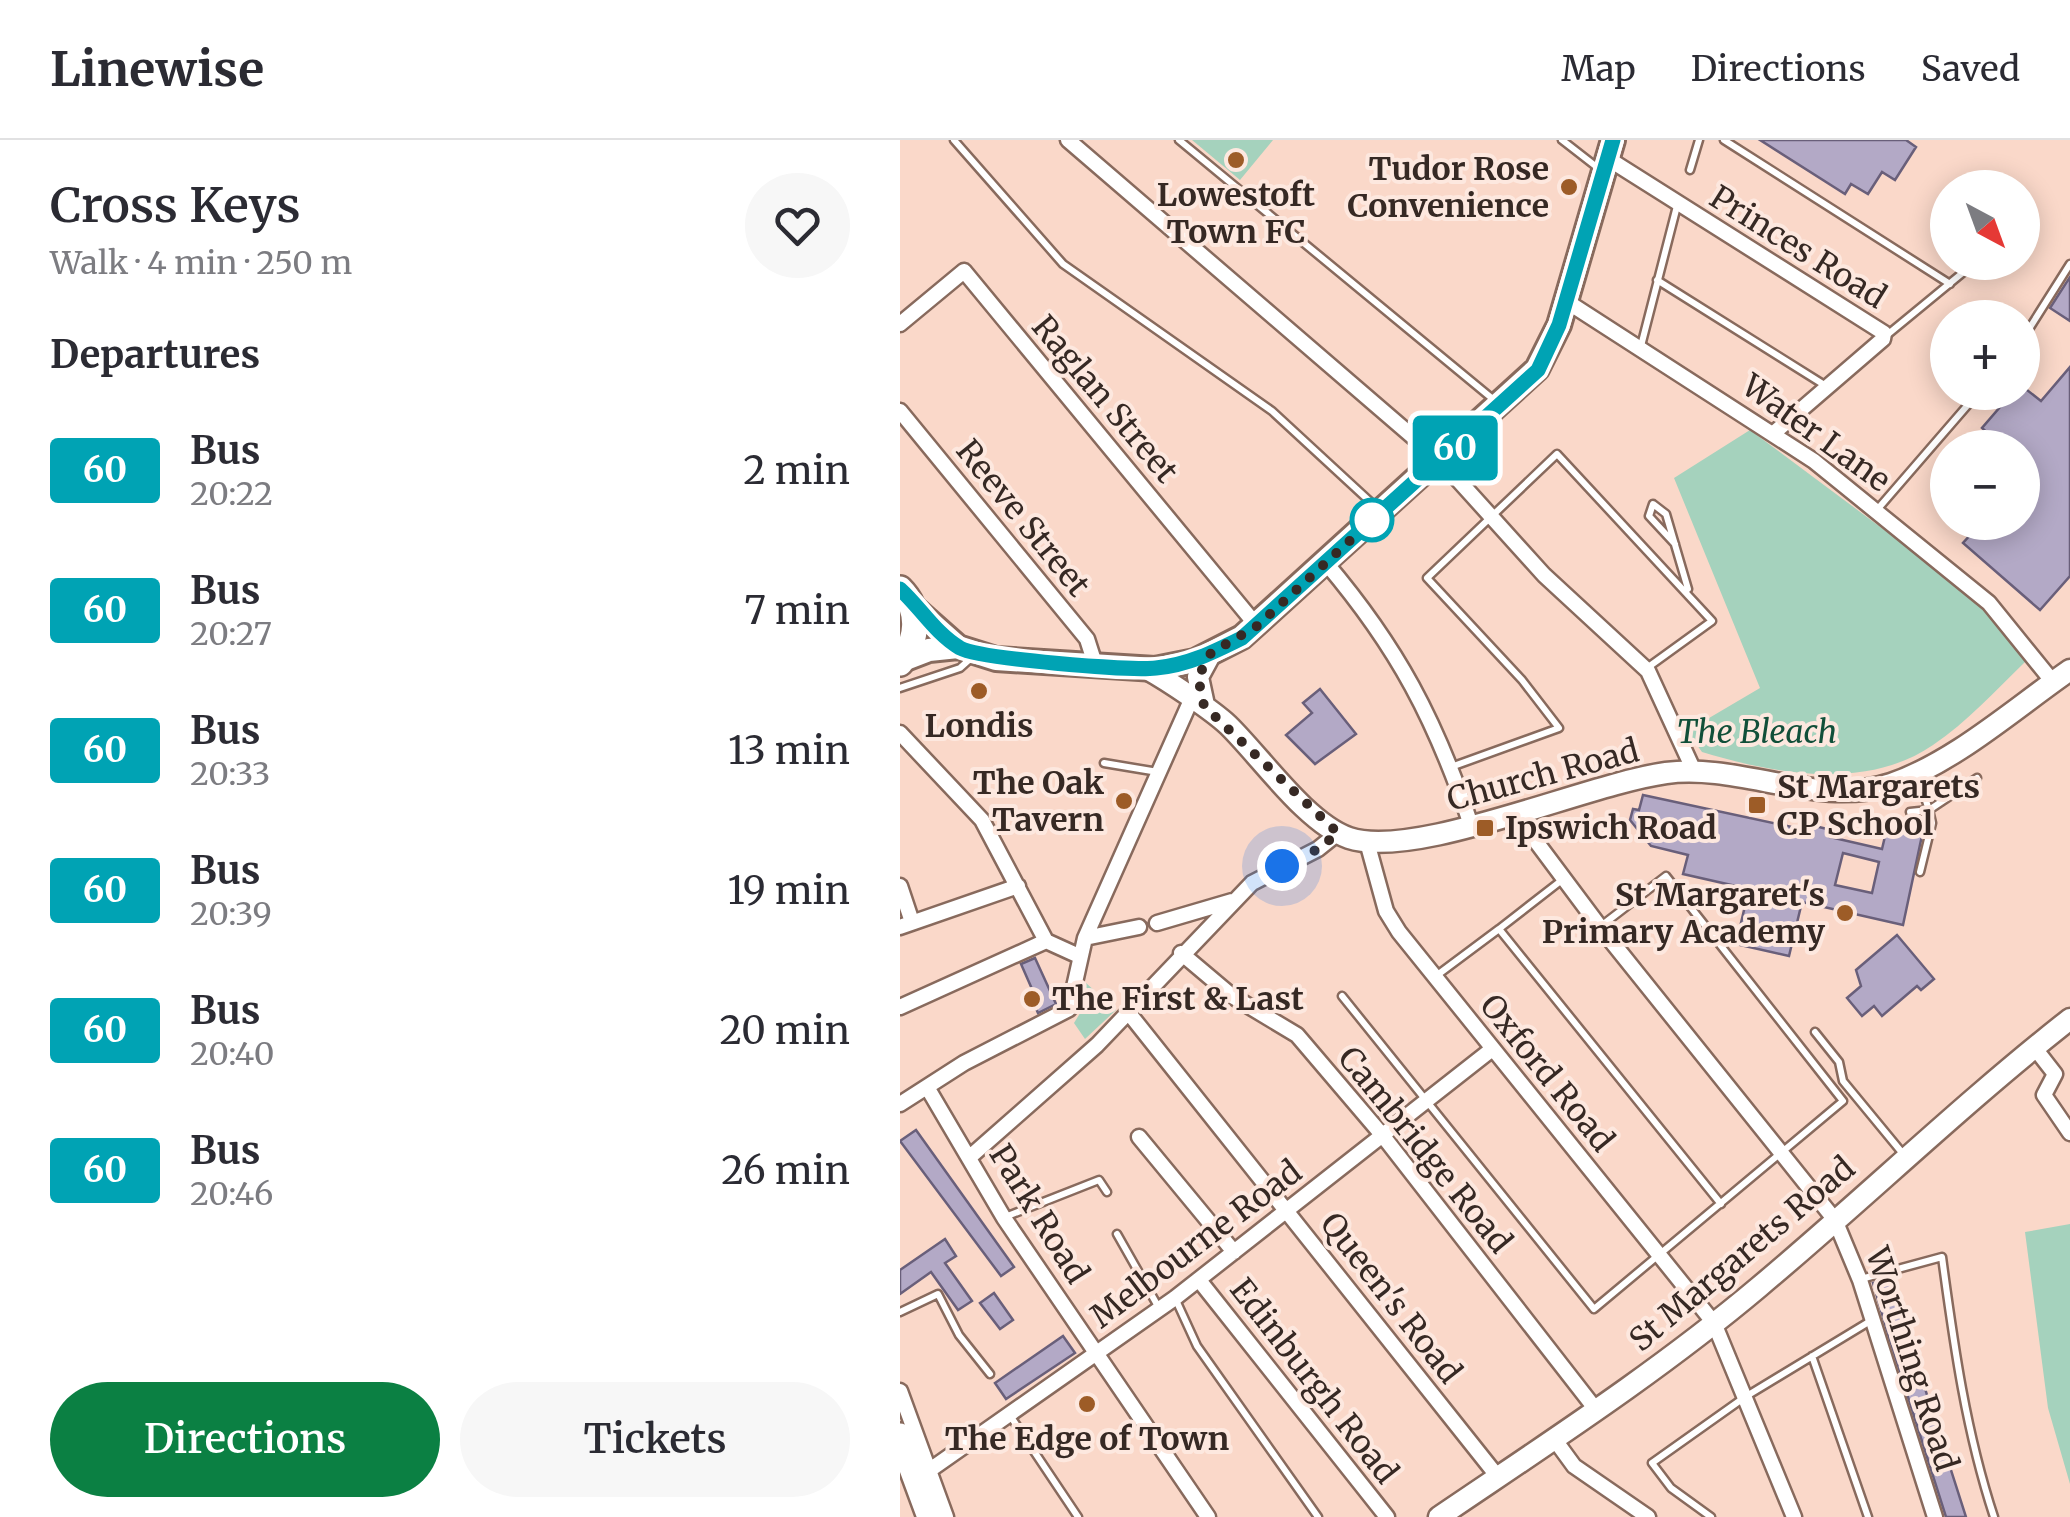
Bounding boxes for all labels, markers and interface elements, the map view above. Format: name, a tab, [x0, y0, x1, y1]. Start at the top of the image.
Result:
text: Linewise	[50, 39, 264, 99]
text: Map	[1561, 47, 1636, 91]
text: Directions	[1691, 47, 1866, 91]
text: Saved	[1921, 47, 2020, 91]
marker: Lowestoft Town FC	[1225, 149, 1247, 171]
place label: Tudor Rose Convenience	[1348, 149, 1549, 226]
north arrow	[1930, 170, 2040, 280]
map controls	[1930, 170, 2040, 540]
button: heart	[745, 173, 850, 278]
text: Cross Keys	[50, 175, 300, 235]
place label: Lowestoft Town FC	[1157, 175, 1315, 252]
marker: Tudor Rose Convenience	[1558, 176, 1580, 198]
street label: Princes Road	[1702, 177, 1894, 317]
text: Walk · 4 min · 250 m	[50, 243, 352, 283]
button: +	[1930, 300, 2040, 410]
street label: Raglan Street	[1023, 307, 1187, 491]
text: Departures	[50, 331, 260, 378]
street label: Water Lane	[1733, 365, 1898, 500]
line badge: 60	[1410, 416, 1500, 480]
text: 60	[1433, 426, 1477, 470]
text: Bus	[190, 427, 260, 474]
button: −	[1930, 430, 2040, 540]
street label: Reeve Street	[948, 432, 1099, 605]
text: 2 min	[743, 447, 850, 494]
text: 60	[83, 448, 127, 492]
text: 20:22	[190, 474, 273, 514]
unlabelled marker	[1351, 499, 1393, 541]
text: Bus	[190, 567, 260, 614]
text: 7 min	[744, 587, 850, 634]
text: 60	[83, 588, 127, 632]
text: 20:27	[190, 614, 272, 654]
marker: Londis	[968, 680, 990, 702]
place label: Londis	[925, 706, 1033, 746]
text: Bus	[190, 707, 260, 754]
park label: The Bleach	[1677, 712, 1837, 752]
text: 13 min	[728, 727, 850, 774]
text: 60	[83, 728, 127, 772]
street label: Church Road	[1443, 730, 1643, 820]
text: 20:33	[190, 754, 270, 794]
place label: The Oak Tavern	[973, 763, 1104, 840]
place label: St Margarets CP School	[1777, 767, 1980, 844]
marker: The Oak Tavern	[1113, 790, 1135, 812]
marker: St Margarets CP School	[1746, 794, 1768, 816]
place label: Ipswich Road	[1505, 808, 1717, 848]
marker: Ipswich Road	[1474, 817, 1496, 839]
your location	[1257, 841, 1307, 891]
text: Bus	[190, 847, 260, 894]
text: 19 min	[727, 867, 850, 914]
text: 60	[83, 868, 127, 912]
place label: St Margaret's Primary Academy	[1542, 875, 1826, 952]
text: 20:39	[190, 894, 272, 934]
marker: St Margaret's Primary Academy	[1834, 902, 1856, 924]
place label: The First & Last	[1052, 979, 1304, 1019]
street label: Oxford Road	[1471, 986, 1623, 1160]
text: Bus	[190, 987, 260, 1034]
marker: The First & Last	[1021, 988, 1043, 1010]
text: 20 min	[720, 1007, 850, 1054]
text: 60	[83, 1008, 127, 1052]
text: 20:40	[190, 1034, 275, 1074]
street label: Cambridge Road	[1330, 1039, 1520, 1261]
text: Bus	[190, 1127, 260, 1174]
street label: Park Road	[981, 1137, 1097, 1291]
text: 26 min	[721, 1147, 850, 1194]
text: 60	[83, 1148, 127, 1192]
street label: St Margarets Road	[1621, 1148, 1863, 1360]
street label: Melbourne Road	[1083, 1152, 1309, 1336]
text: 20:46	[190, 1174, 273, 1214]
street label: Queen's Road	[1312, 1205, 1470, 1391]
street label: Worthing Road	[1857, 1241, 1967, 1476]
street label: Edinburgh Road	[1221, 1270, 1407, 1492]
button: Directions	[50, 1382, 440, 1497]
button: Tickets	[460, 1382, 850, 1497]
marker: The Edge of Town	[1076, 1393, 1098, 1415]
place label: The Edge of Town	[945, 1419, 1229, 1459]

